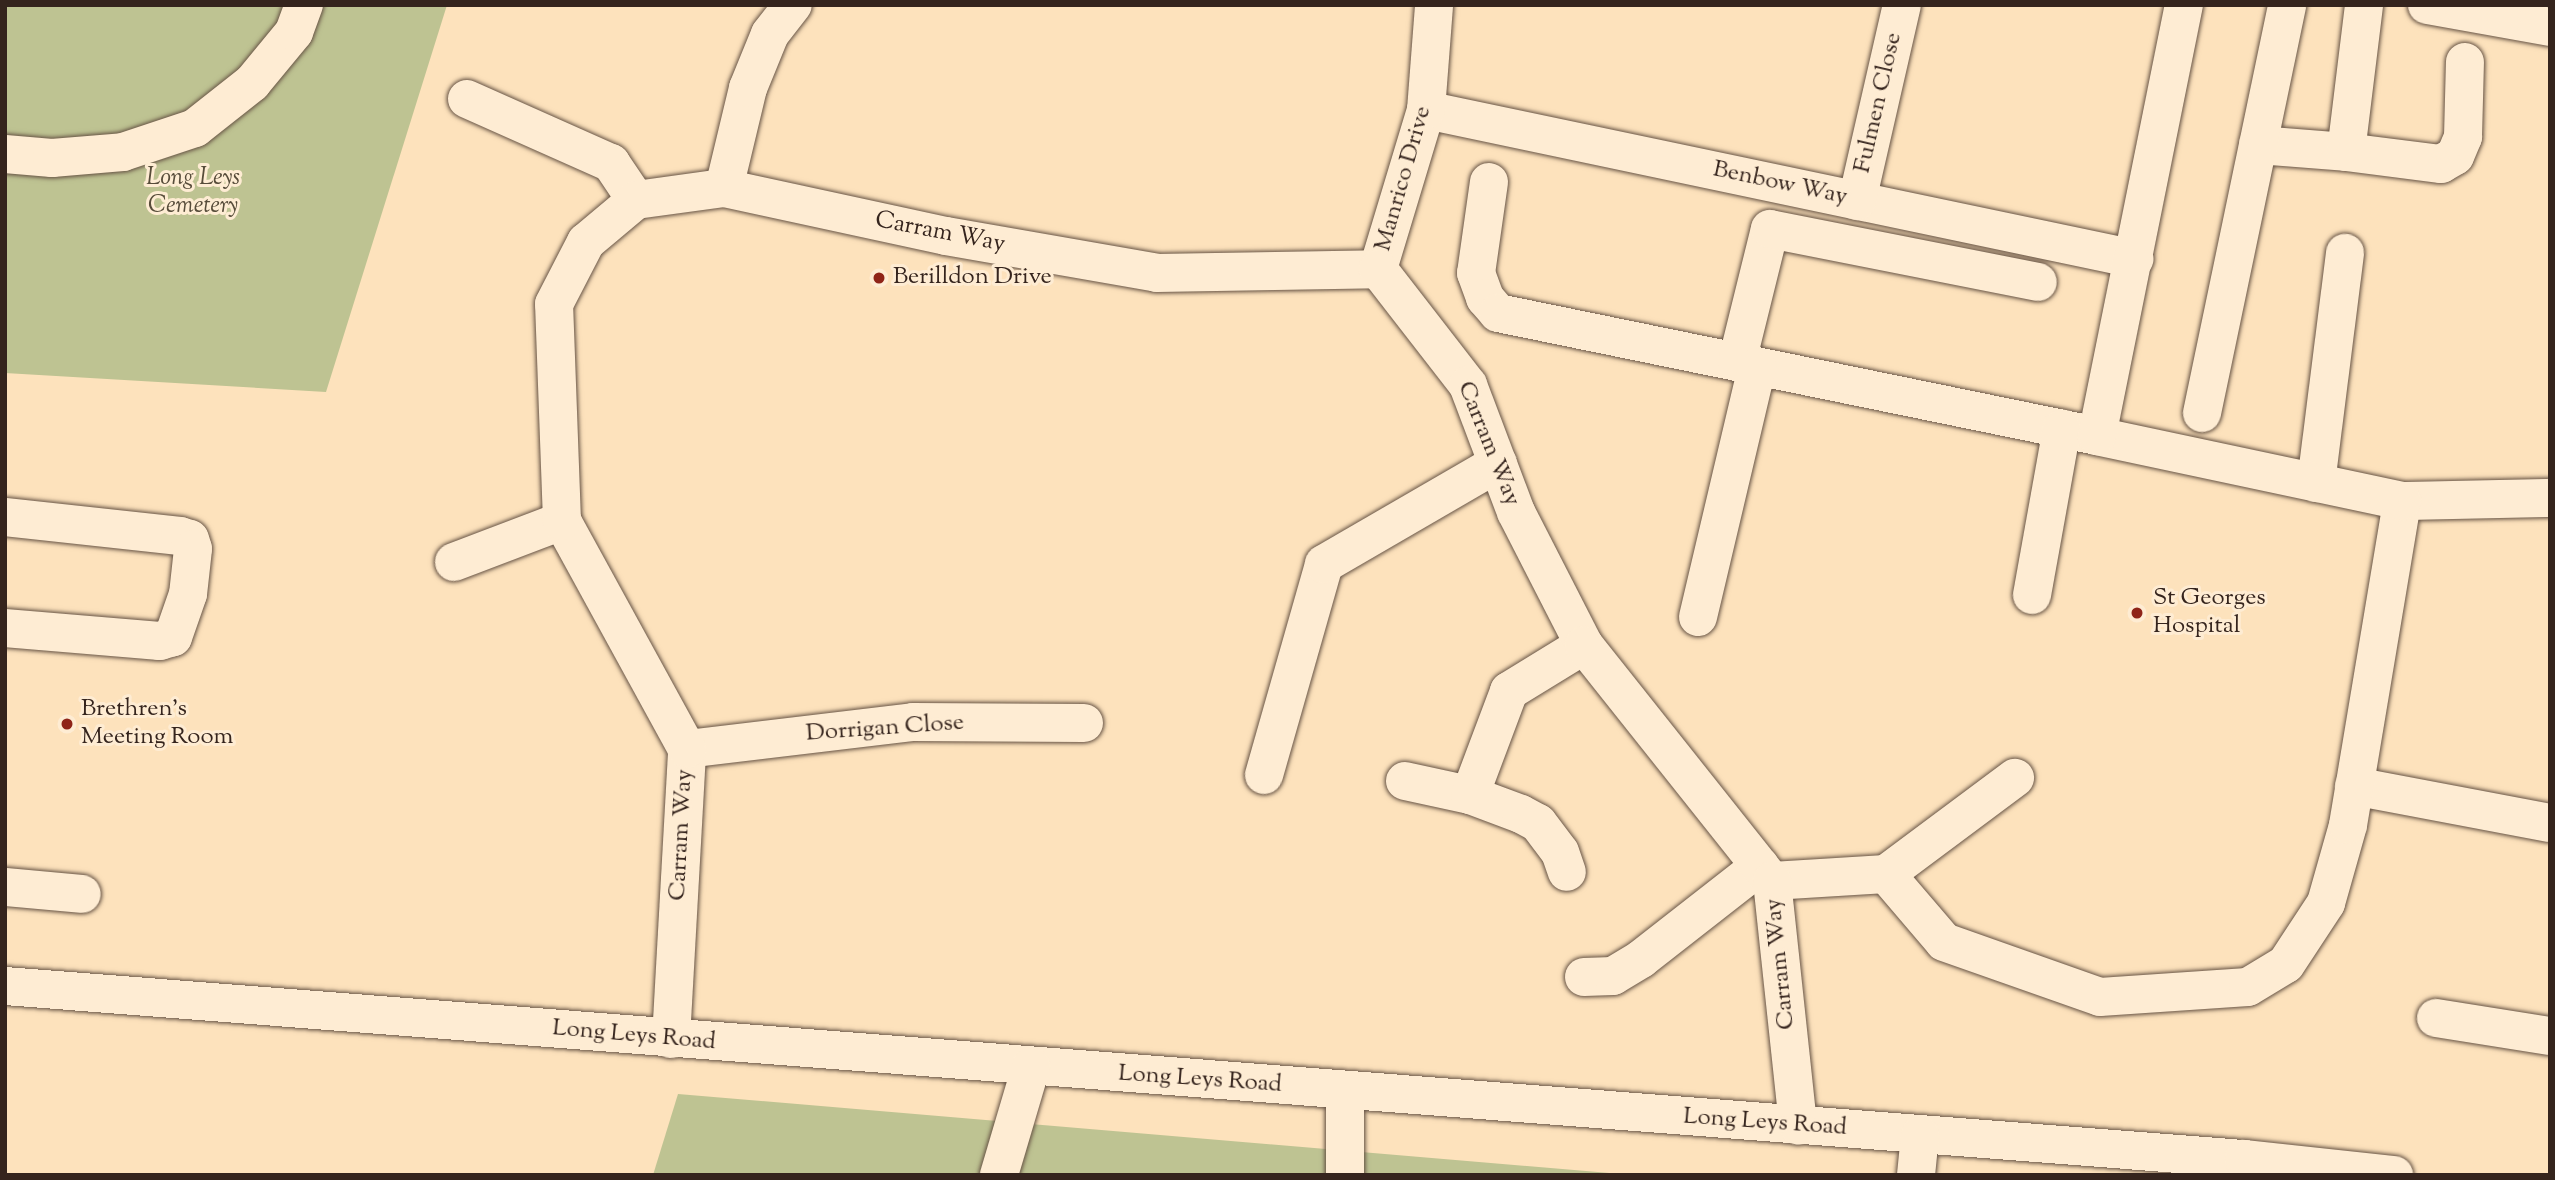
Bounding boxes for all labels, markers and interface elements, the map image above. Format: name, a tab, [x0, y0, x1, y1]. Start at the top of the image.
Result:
street label: Fulmen Close	[1849, 30, 1909, 176]
street label: Manrico Drive	[1370, 103, 1438, 255]
street label: Benbow Way	[1710, 156, 1850, 212]
park label: Long Leys Cemetery	[146, 165, 240, 221]
street label: Carram Way	[873, 206, 1007, 260]
place label: Berilldon Drive	[893, 264, 1052, 292]
marker: Berilldon Drive	[871, 270, 887, 286]
street label: Carram Way	[1450, 378, 1526, 510]
place label: St Georges Hospital	[2153, 585, 2266, 641]
marker: St Georges Hospital	[2127, 603, 2147, 623]
place label: Brethren's Meeting Room	[81, 696, 233, 752]
street label: Dorrigan Close	[805, 709, 965, 749]
marker: Brethren's Meeting Room	[59, 716, 75, 732]
street label: Carram Way	[664, 768, 700, 902]
street label: Carram Way	[1760, 897, 1802, 1031]
street label: Long Leys Road	[551, 1015, 717, 1057]
street label: Long Leys Road	[1117, 1060, 1283, 1100]
street label: Long Leys Road	[1682, 1103, 1848, 1143]

